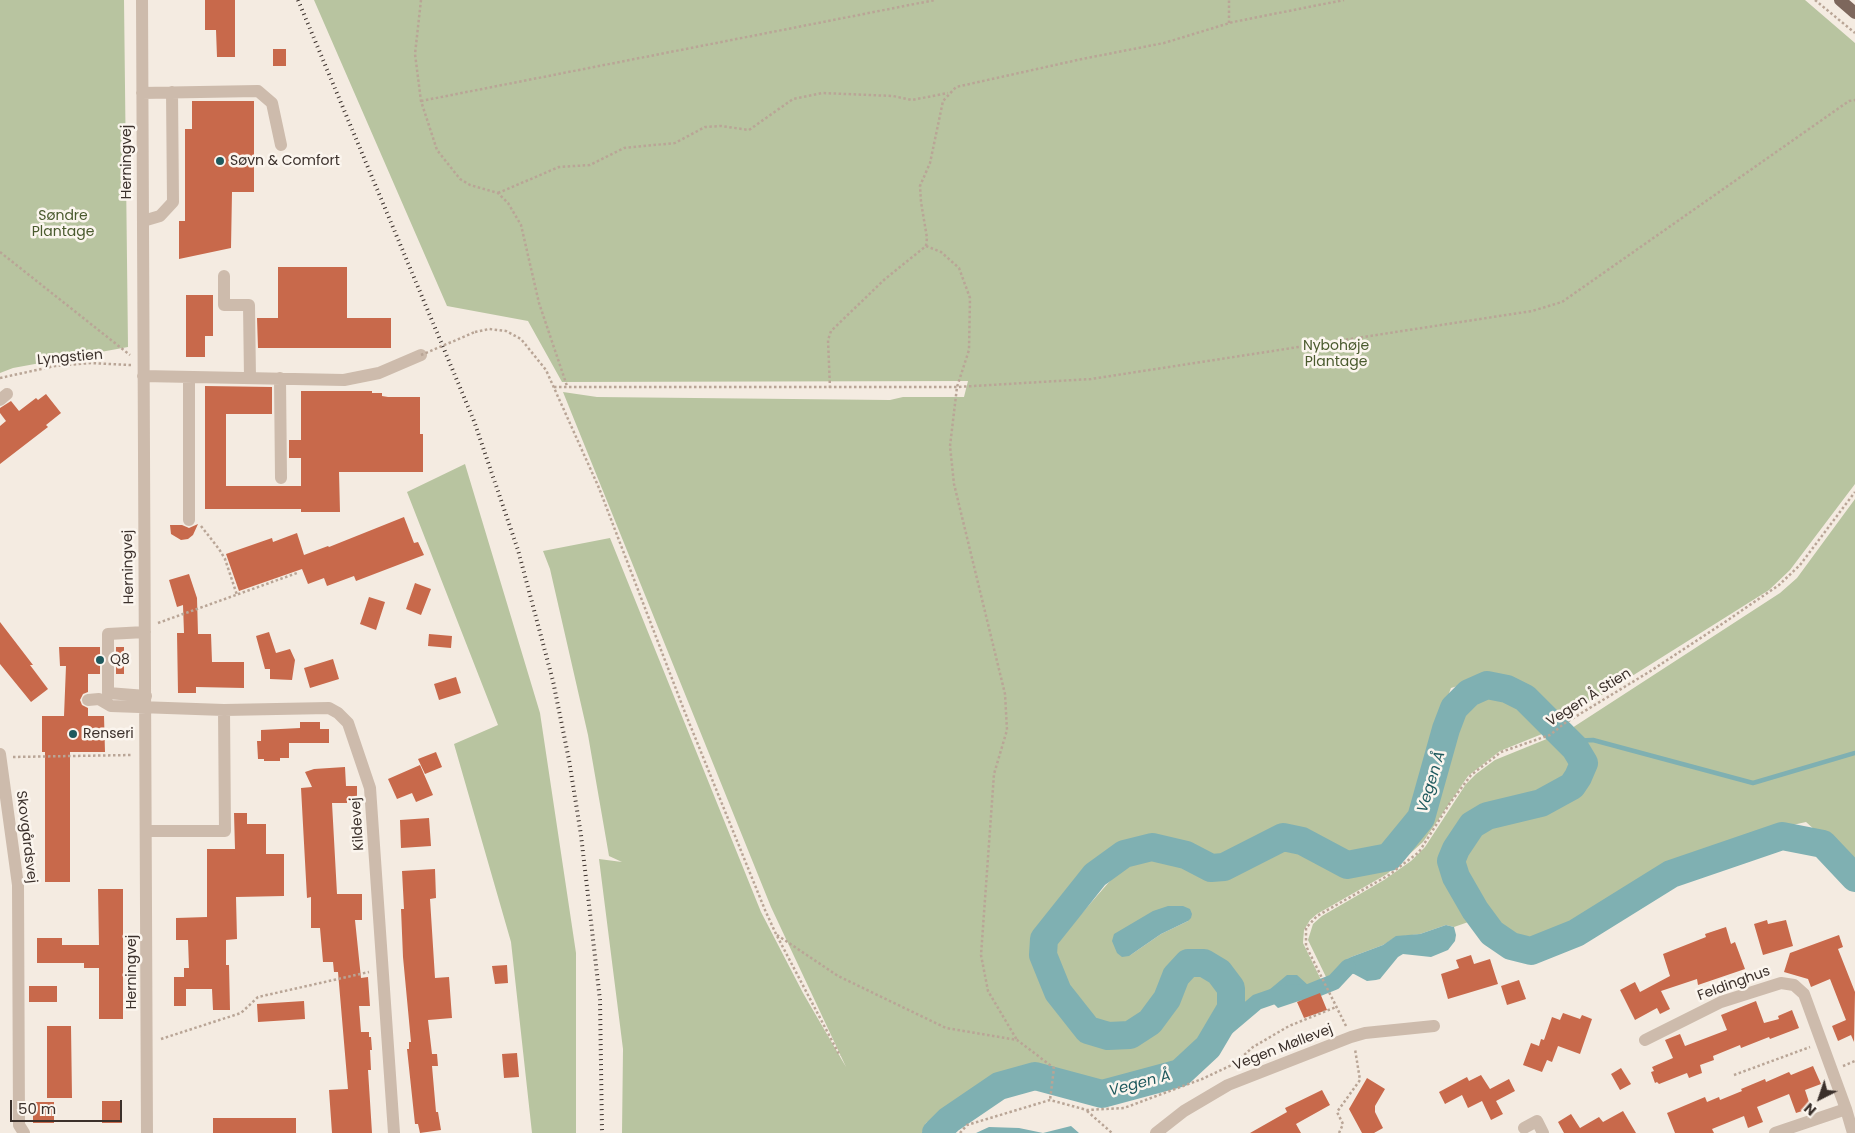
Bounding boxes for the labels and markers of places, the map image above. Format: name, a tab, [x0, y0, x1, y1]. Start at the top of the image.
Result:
place label: Søvn & Comfort	[230, 153, 340, 169]
marker: Søvn & Comfort	[214, 155, 226, 167]
place label: Q8	[110, 652, 130, 668]
marker: Q8	[94, 654, 106, 666]
place label: Renseri	[83, 726, 134, 742]
marker: Renseri	[67, 728, 79, 740]

